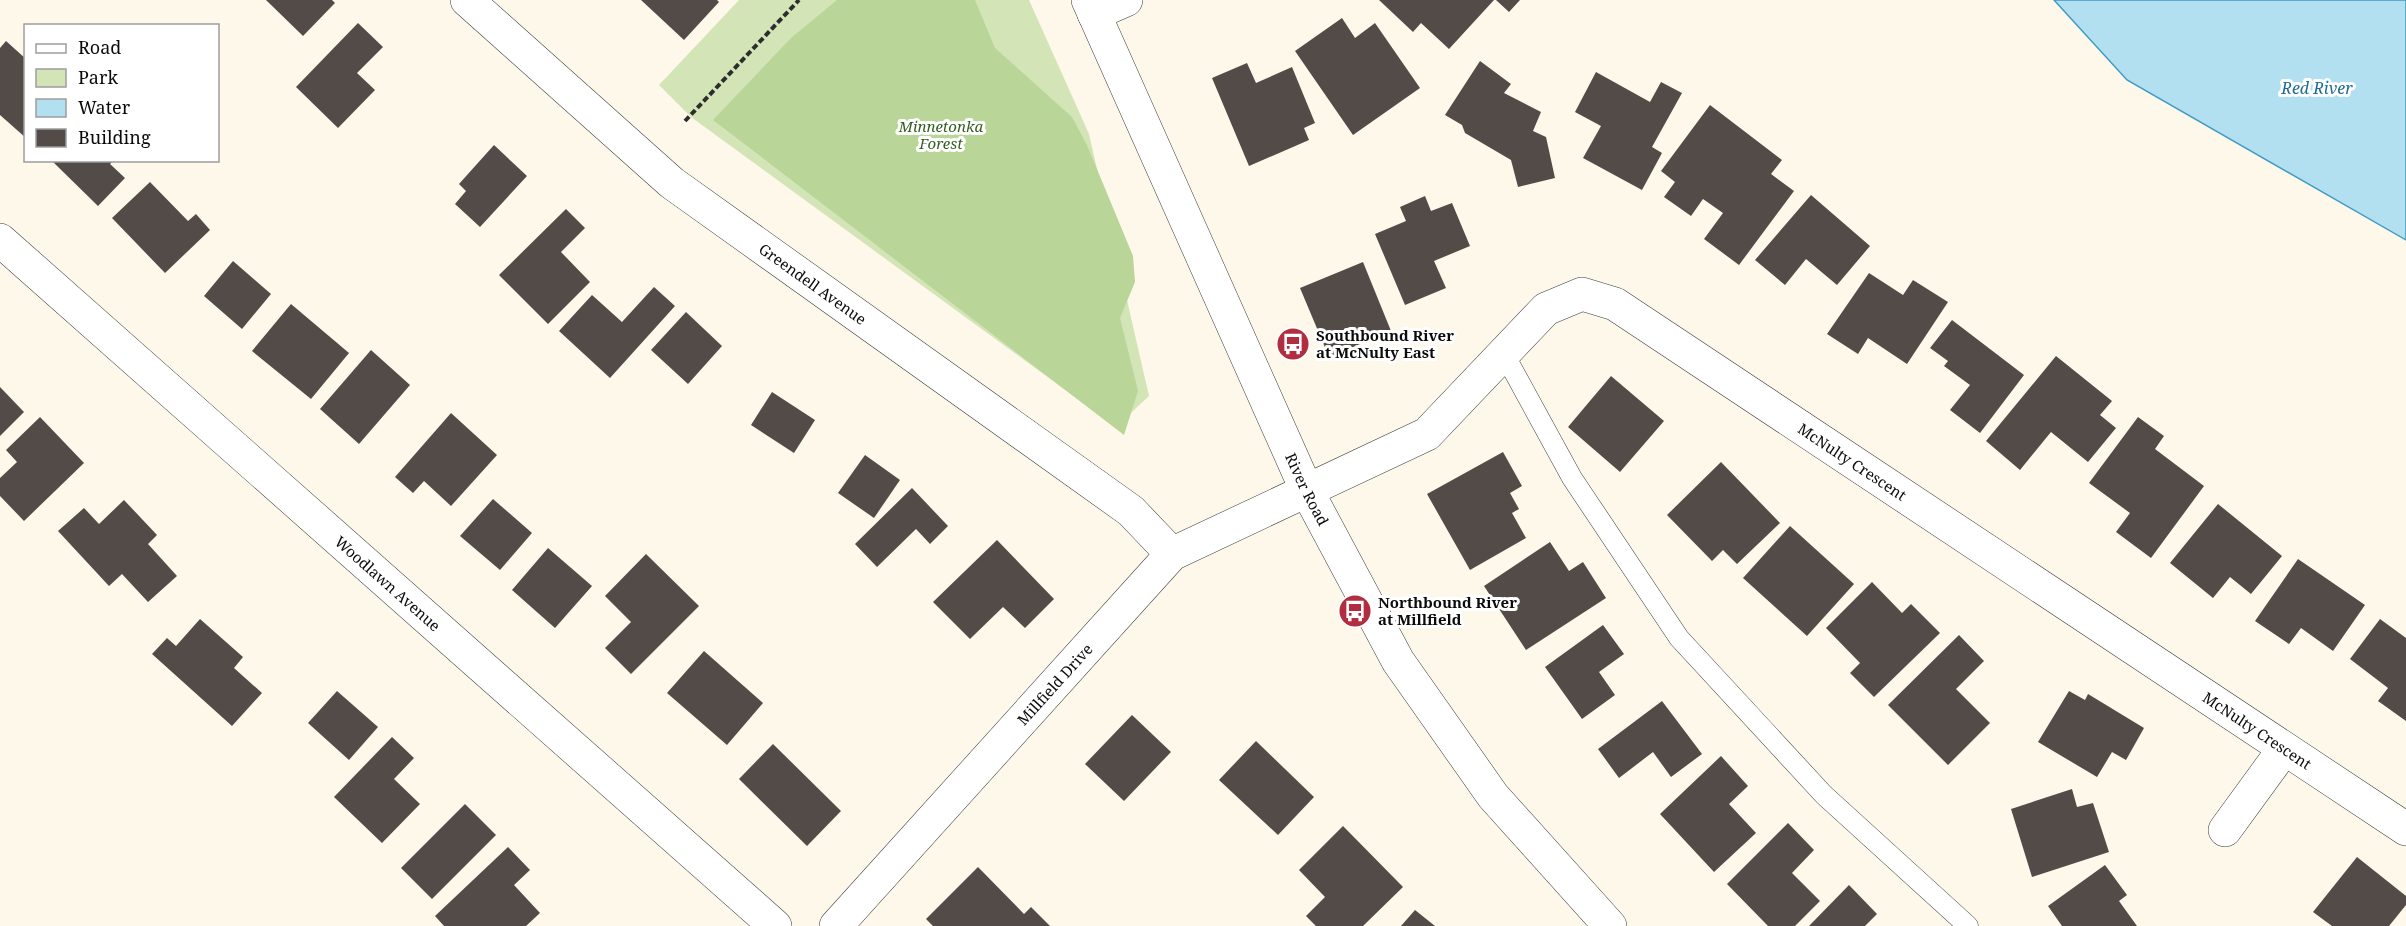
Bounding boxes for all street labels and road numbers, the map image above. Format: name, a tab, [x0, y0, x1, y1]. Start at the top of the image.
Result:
street label: Greendell Avenue	[755, 238, 871, 329]
street label: McNulty Crescent	[1794, 418, 1910, 505]
street label: River Road	[1281, 450, 1334, 529]
street label: Woodlawn Avenue	[331, 531, 445, 635]
street label: Millfield Drive	[1012, 639, 1097, 729]
street label: McNulty Crescent	[2199, 687, 2315, 774]

